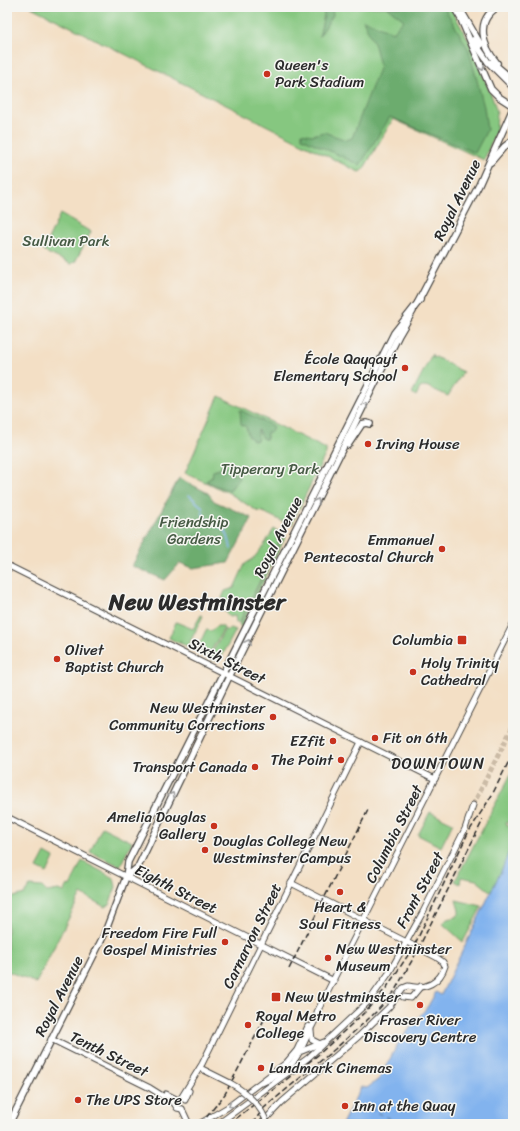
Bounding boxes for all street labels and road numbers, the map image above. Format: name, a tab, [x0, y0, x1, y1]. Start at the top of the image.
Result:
street label: Royal Avenue	[426, 154, 488, 245]
street label: Royal Avenue	[246, 492, 310, 582]
street label: Sixth Street	[184, 631, 271, 692]
street label: Columbia Street	[358, 779, 430, 888]
street label: Front Street	[389, 846, 452, 933]
street label: Eighth Street	[130, 857, 222, 921]
street label: Carnarvon Street	[215, 878, 289, 993]
street label: Royal Avenue	[27, 951, 91, 1041]
street label: Tenth Street	[65, 1024, 154, 1085]

